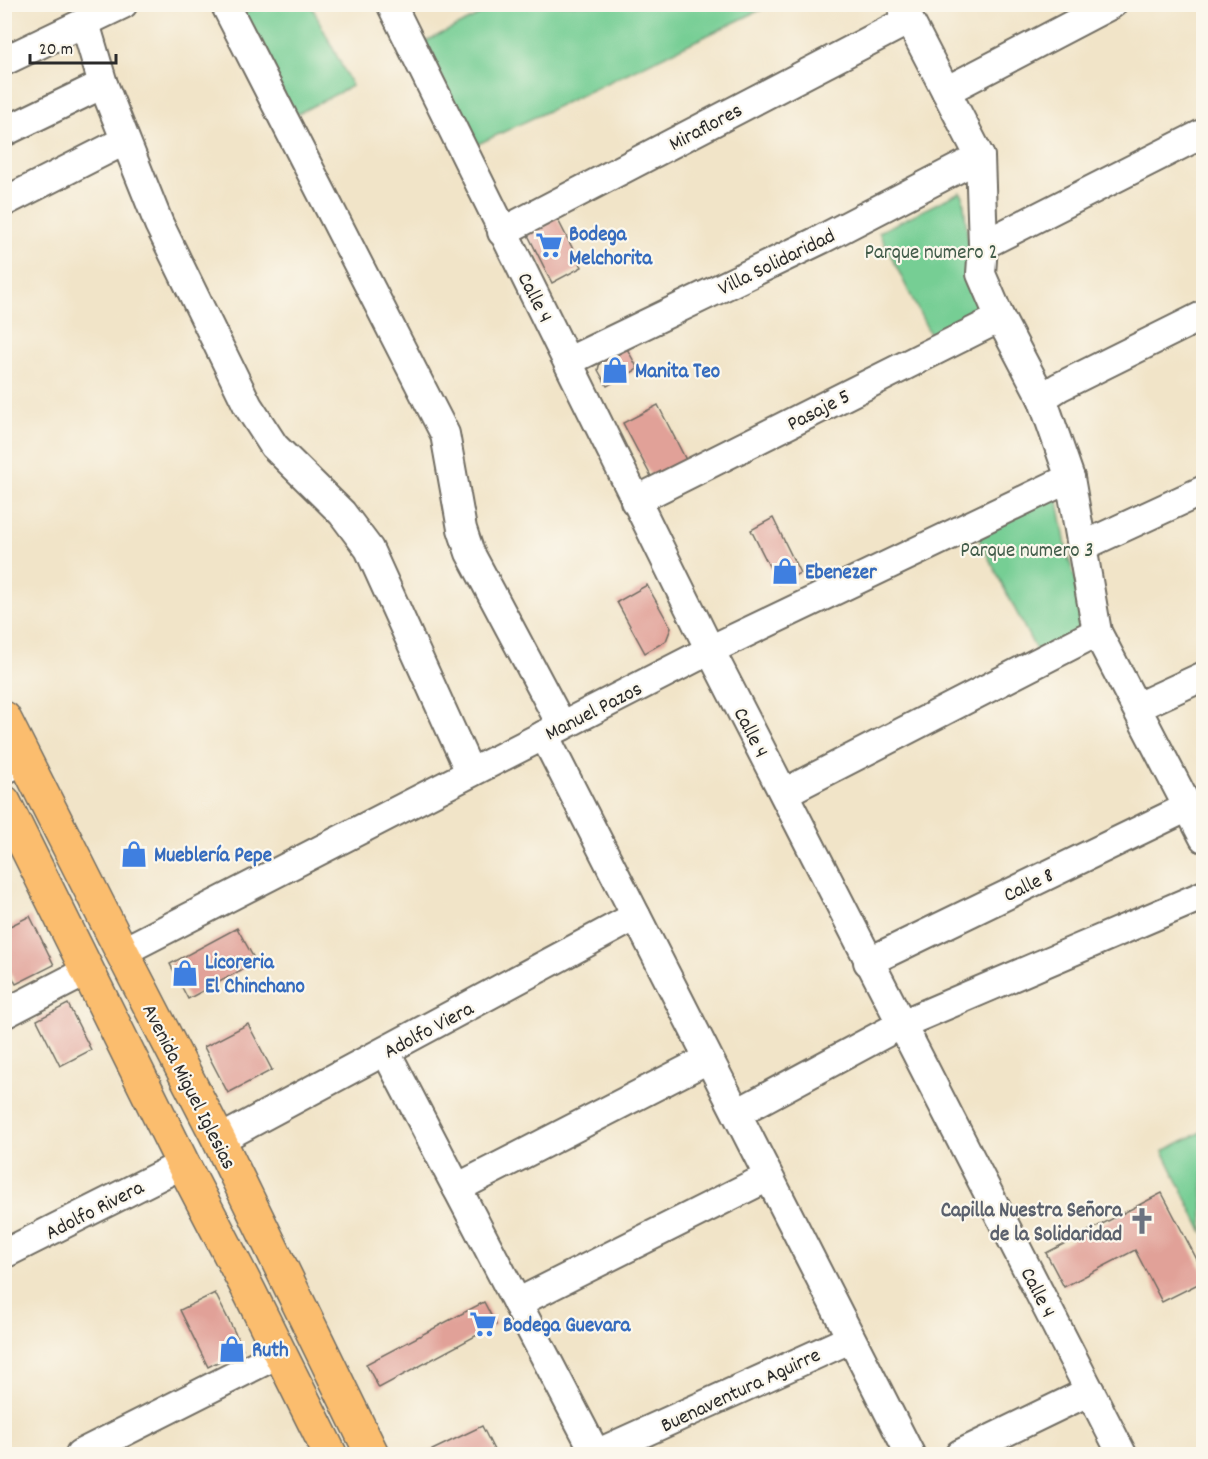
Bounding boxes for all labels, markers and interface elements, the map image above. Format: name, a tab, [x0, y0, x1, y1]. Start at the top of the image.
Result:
scale bar	[30, 27, 116, 65]
text: 20 m	[39, 38, 73, 63]
street label: Miraflores	[664, 97, 749, 161]
place label: Bodega Melchorita	[569, 221, 653, 275]
street label: Villa Solidaridad	[714, 222, 841, 305]
supermarket icon: Bodega Melchorita	[534, 230, 564, 260]
park label: Parque numero 2	[864, 239, 998, 269]
street label: Calle 4	[508, 268, 559, 329]
shop icon: Manita Teo	[600, 355, 630, 385]
place label: Manita Teo	[635, 358, 720, 388]
street label: Pasaje 5	[783, 383, 856, 440]
park label: Parque numero 3	[960, 537, 1094, 567]
shop icon: Ebenezer	[770, 556, 800, 586]
place label: Ebenezer	[805, 559, 878, 589]
street label: Manuel Pazos	[541, 675, 648, 750]
street label: Calle 4	[724, 703, 775, 764]
shop icon: Mueblería Pepe	[119, 839, 149, 869]
place label: Mueblería Pepe	[154, 842, 272, 872]
street label: Calle 8	[999, 862, 1060, 912]
place label: Licoreria El Chinchano	[205, 949, 305, 1003]
shop icon: Licoreria El Chinchano	[170, 958, 200, 988]
street label: Adolfo Viera	[379, 995, 481, 1068]
street label: Avenida Miguel Iglesias	[133, 999, 242, 1175]
street label: Adolfo Rivera	[41, 1174, 151, 1249]
place label: Capilla Nuestra Señora de la Solidaridad	[941, 1197, 1123, 1251]
church icon: Capilla Nuestra Señora de la Solidaridad	[1127, 1206, 1157, 1236]
street label: Calle 4	[1011, 1263, 1062, 1324]
supermarket icon: Bodega Guevara	[468, 1309, 498, 1339]
place label: Bodega Guevara	[503, 1312, 632, 1342]
shop icon: Ruth	[217, 1334, 247, 1364]
place label: Ruth	[252, 1337, 289, 1367]
street label: Buenaventura Aguirre	[656, 1342, 826, 1442]

